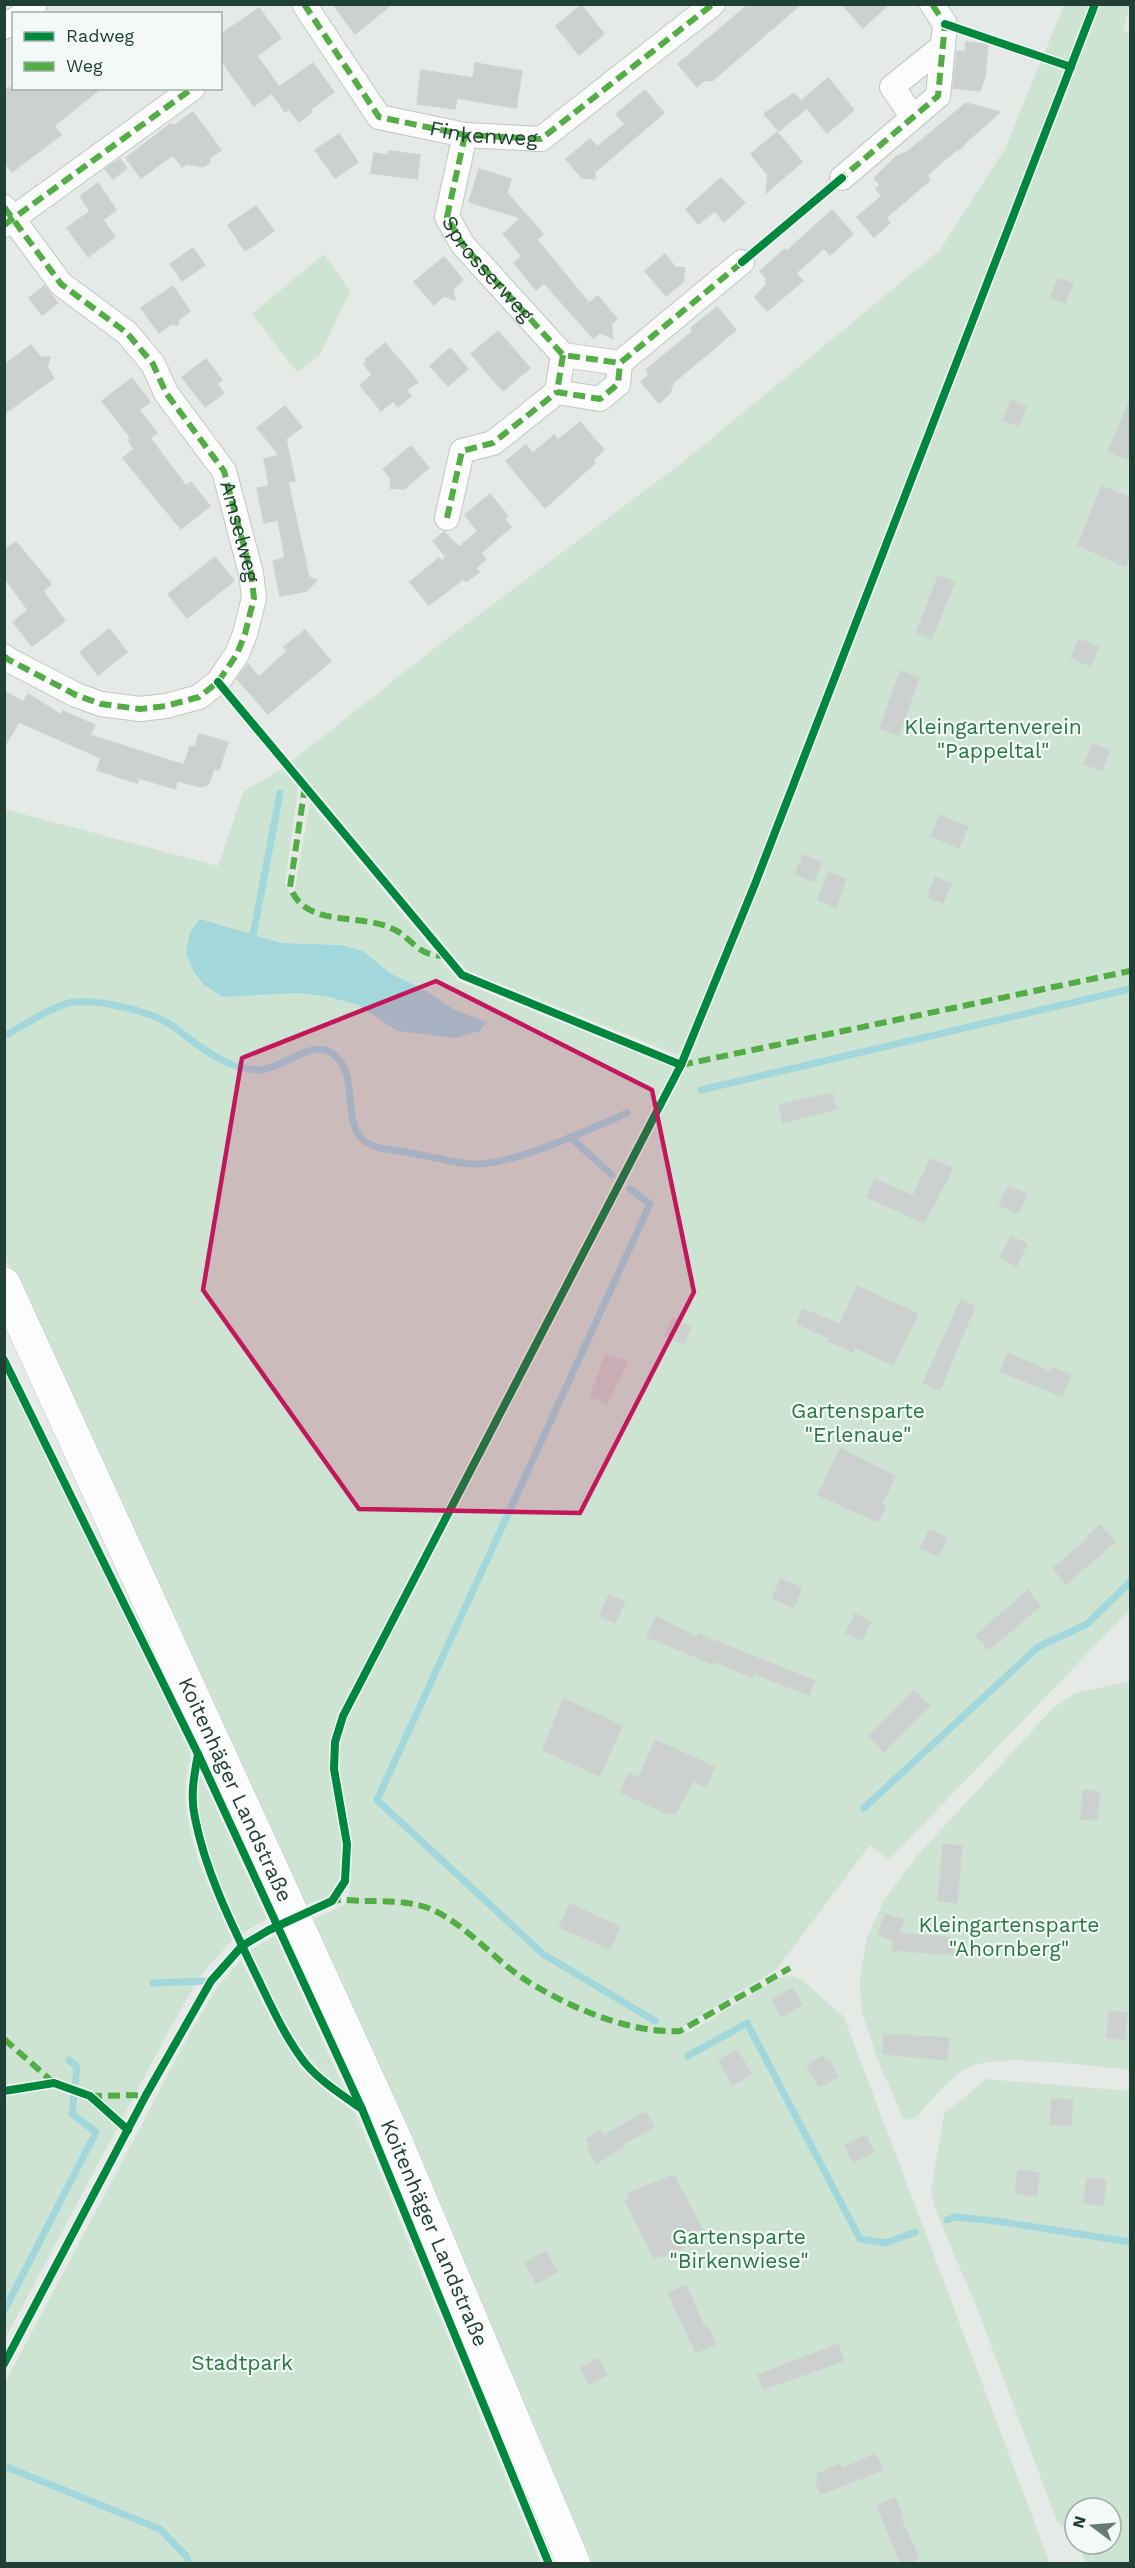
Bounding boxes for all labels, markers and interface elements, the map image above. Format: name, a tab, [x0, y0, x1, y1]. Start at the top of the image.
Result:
legend	[12, 12, 222, 90]
text: Radweg	[66, 25, 135, 46]
text: Weg	[66, 55, 103, 76]
street label: Finkenweg	[428, 115, 539, 151]
street label: Sprosserweg	[437, 211, 540, 327]
street label: Amselweg	[215, 478, 265, 584]
park label: Kleingartenverein "Pappeltal"	[904, 714, 1082, 763]
park label: Gartensparte "Erlenaue"	[791, 1398, 925, 1447]
street label: Koitenhäger Landstraße	[174, 1673, 298, 1906]
park label: Kleingartensparte "Ahornberg"	[919, 1912, 1099, 1961]
street label: Koitenhäger Landstraße	[376, 2115, 494, 2350]
park label: Gartensparte "Birkenwiese"	[669, 2224, 809, 2273]
park label: Stadtpark	[191, 2350, 293, 2375]
north arrow	[1063, 2496, 1123, 2556]
text: N	[1068, 2514, 1090, 2530]

